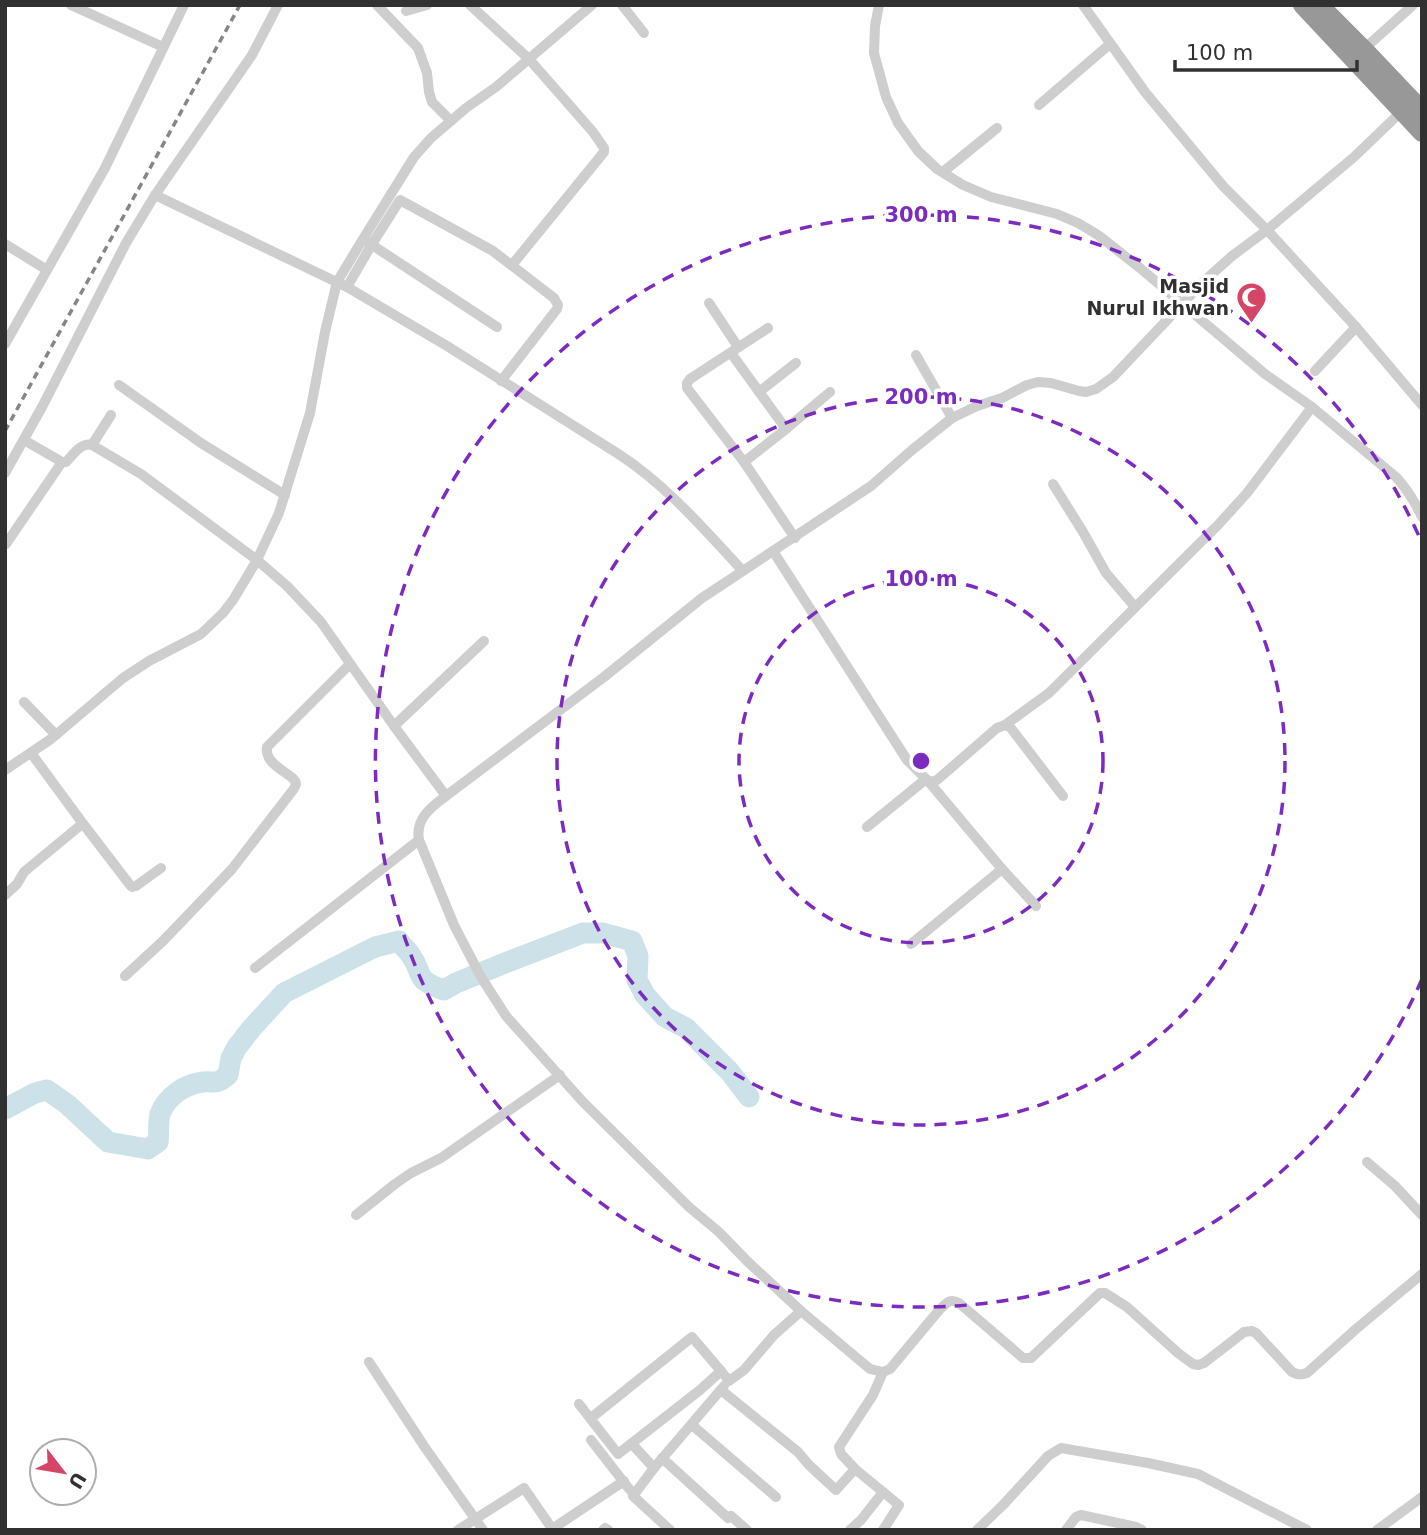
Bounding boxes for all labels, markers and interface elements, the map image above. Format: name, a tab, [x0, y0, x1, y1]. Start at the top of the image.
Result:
scale bar	[1175, 28, 1357, 72]
text: 100 m	[1186, 41, 1253, 65]
text: 300 m	[884, 203, 958, 227]
place label: Masjid Nurul Ikhwan	[1086, 275, 1229, 319]
mosque icon: Masjid Nurul Ikhwan	[1235, 280, 1269, 324]
text: 200 m	[884, 385, 958, 409]
text: 100 m	[884, 567, 958, 591]
centre of rings	[909, 749, 933, 773]
north arrow	[28, 1437, 98, 1507]
text: U	[64, 1468, 91, 1493]

